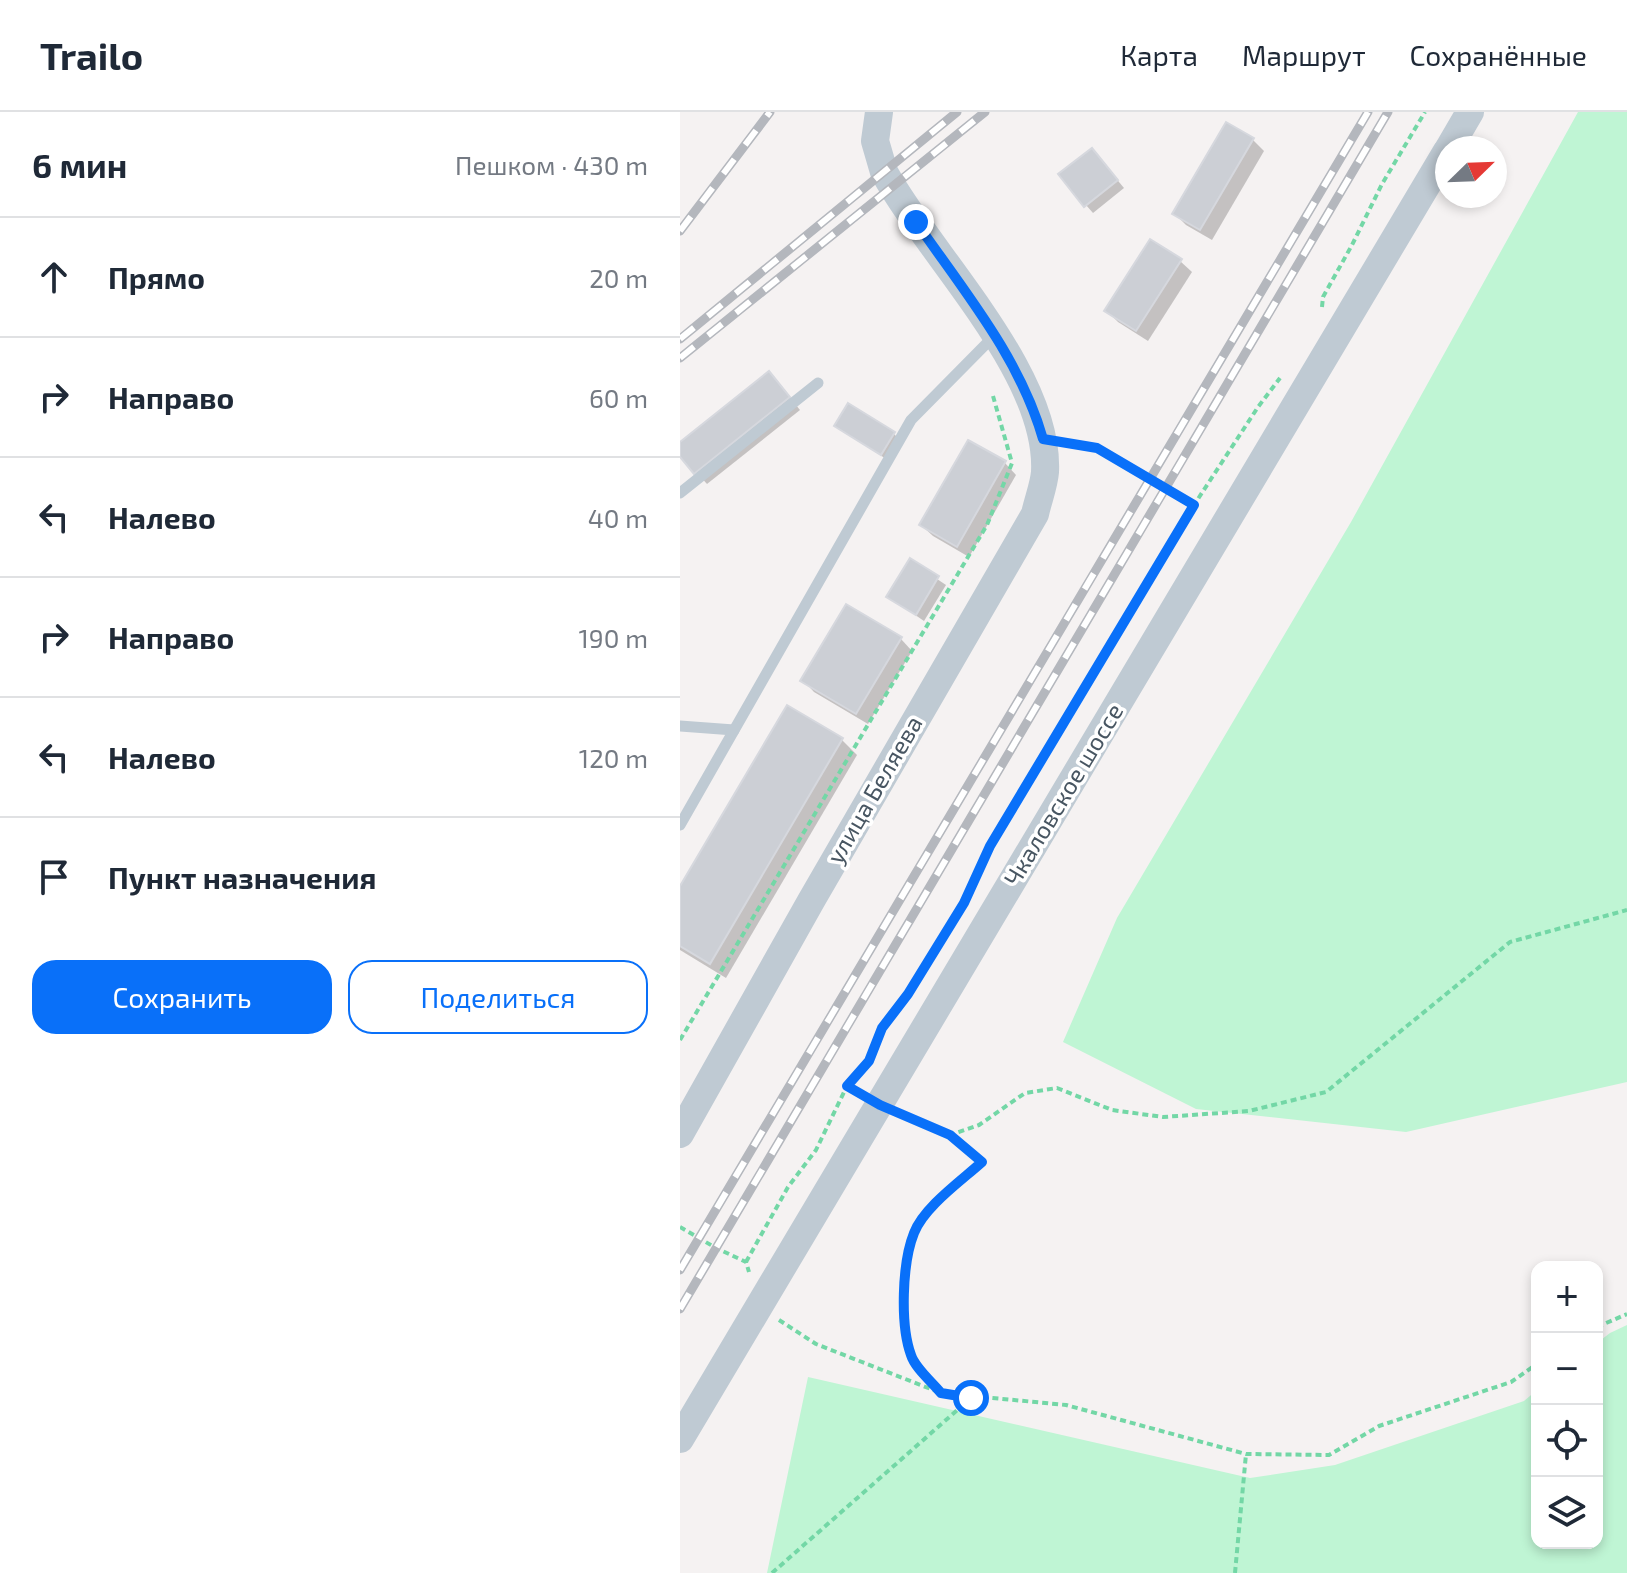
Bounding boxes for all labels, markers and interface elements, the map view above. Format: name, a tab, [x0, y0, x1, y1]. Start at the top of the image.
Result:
text: Trailo	[40, 32, 143, 78]
text: Карта	[1120, 38, 1198, 72]
text: Маршрут	[1242, 38, 1366, 72]
text: Сохранённые	[1410, 38, 1587, 72]
north arrow	[1435, 136, 1507, 208]
text: 6 мин	[32, 144, 127, 185]
text: Пешком · 430 m	[455, 149, 648, 180]
route end	[898, 204, 934, 240]
icon: ahead	[32, 255, 76, 299]
text: Прямо	[108, 259, 205, 295]
text: 20 m	[589, 262, 648, 293]
icon: right	[32, 375, 76, 419]
text: Направо	[108, 379, 234, 415]
text: 60 m	[589, 382, 648, 413]
icon: left	[32, 495, 76, 539]
text: Налево	[108, 499, 216, 535]
text: 40 m	[588, 502, 648, 533]
icon: right	[32, 615, 76, 659]
text: Направо	[108, 619, 234, 655]
text: 190 m	[579, 622, 648, 653]
street label: Чкаловское шоссе	[997, 698, 1129, 891]
street label: улица Беляева	[820, 710, 929, 869]
icon: left	[32, 735, 76, 779]
text: Налево	[108, 739, 216, 775]
text: 120 m	[579, 742, 648, 773]
icon: arrive	[32, 855, 76, 899]
text: Пункт назначения	[108, 859, 376, 895]
button: Сохранить	[32, 960, 332, 1034]
button: Поделиться	[348, 960, 648, 1034]
map controls	[1531, 1261, 1603, 1549]
button: +	[1531, 1261, 1603, 1333]
button: −	[1531, 1333, 1603, 1405]
route start	[953, 1380, 989, 1416]
button: locate	[1531, 1405, 1603, 1477]
button: layers	[1531, 1477, 1603, 1549]

